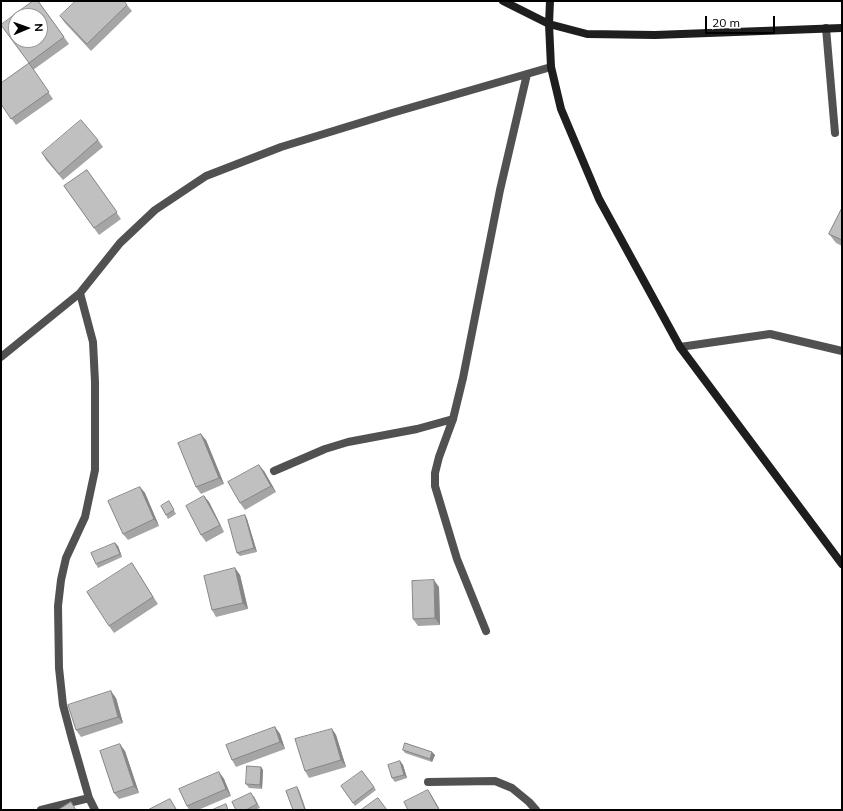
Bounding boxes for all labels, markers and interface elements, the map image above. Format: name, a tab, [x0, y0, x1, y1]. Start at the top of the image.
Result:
north arrow	[8, 8, 48, 48]
scale bar	[707, 8, 777, 34]
text: 20 m	[712, 15, 740, 30]
text: N	[32, 23, 46, 32]

